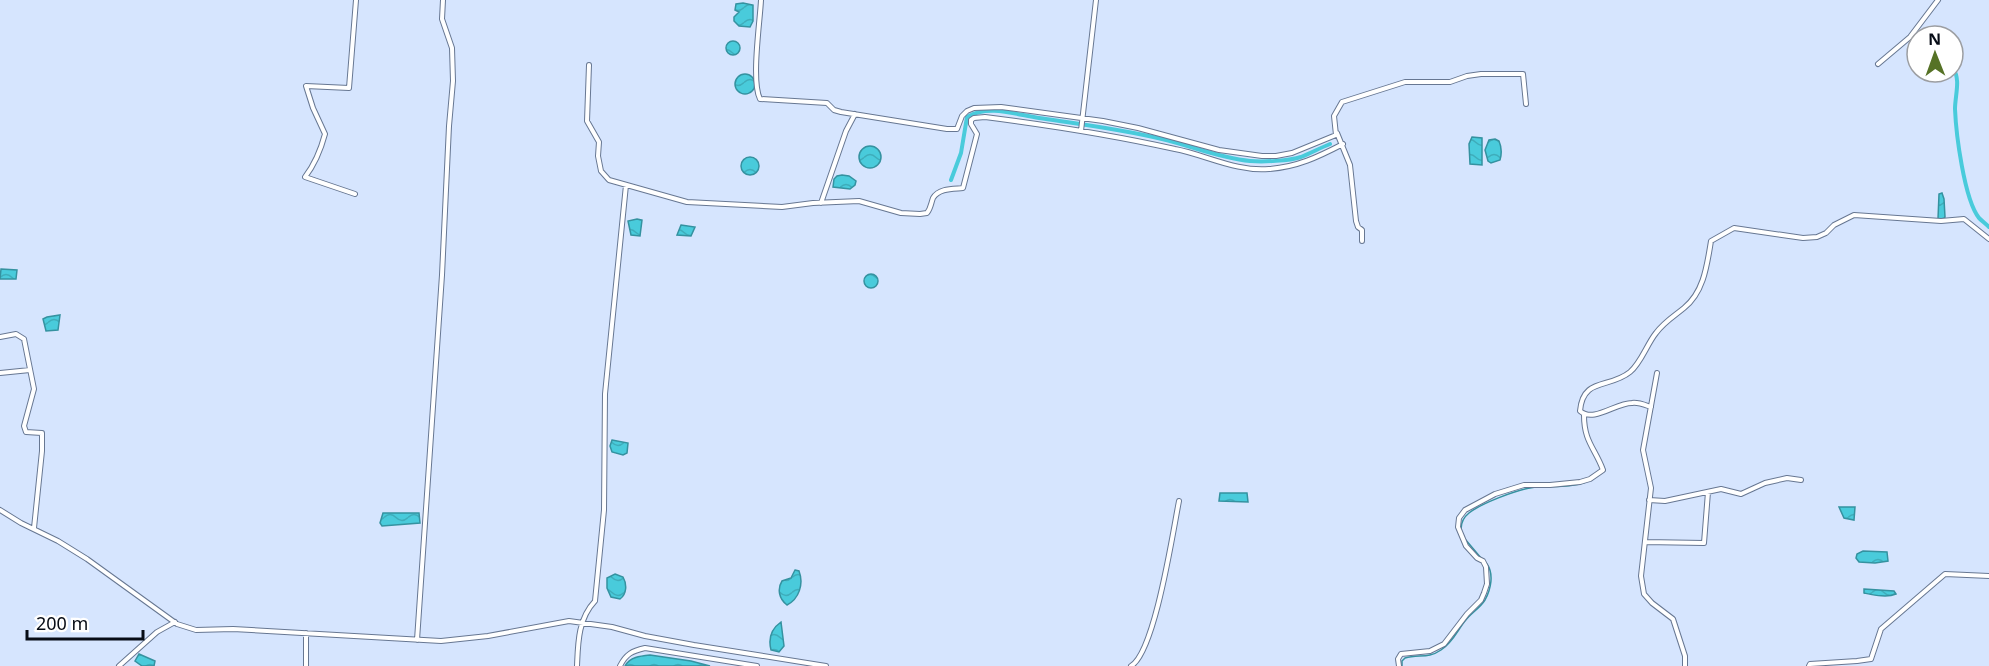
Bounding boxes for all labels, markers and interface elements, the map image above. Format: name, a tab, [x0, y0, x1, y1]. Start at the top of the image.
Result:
north arrow	[1905, 24, 1965, 84]
text: N	[1928, 28, 1941, 50]
scale bar	[27, 603, 142, 641]
text: 200 m	[36, 611, 88, 635]

